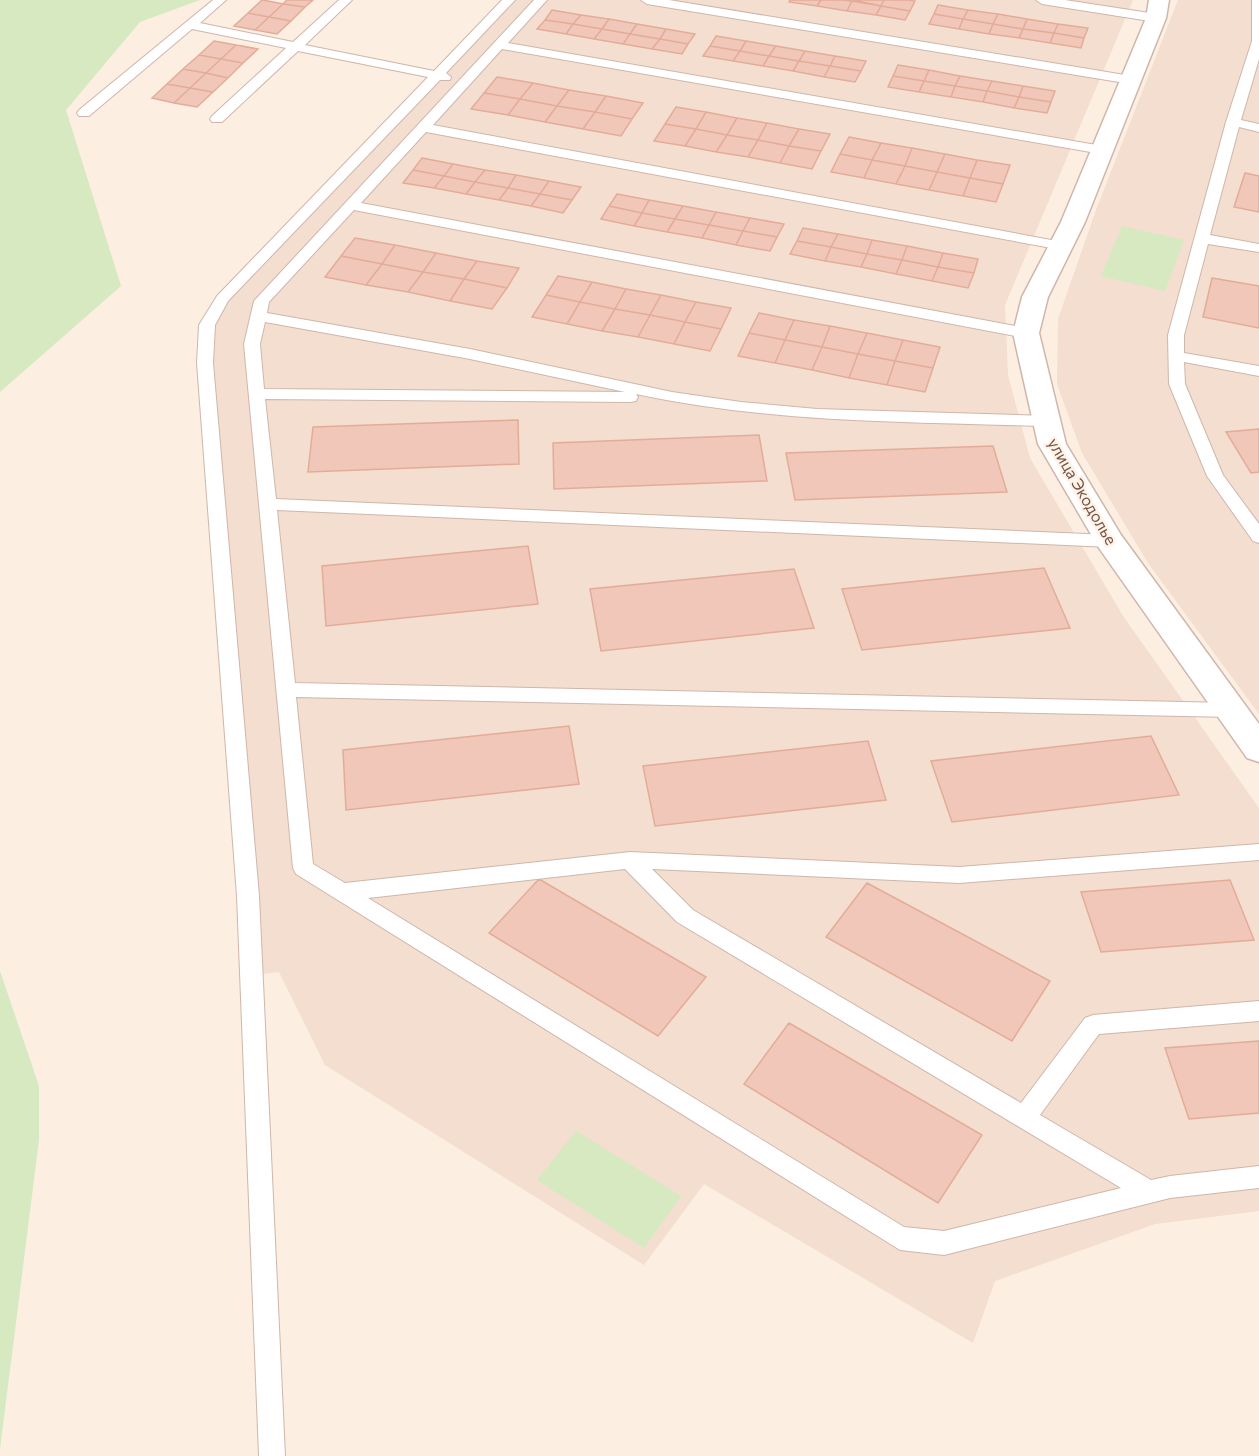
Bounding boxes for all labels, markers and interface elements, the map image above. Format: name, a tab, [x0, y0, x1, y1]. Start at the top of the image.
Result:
street label: улица Экодолье	[1045, 434, 1121, 548]

